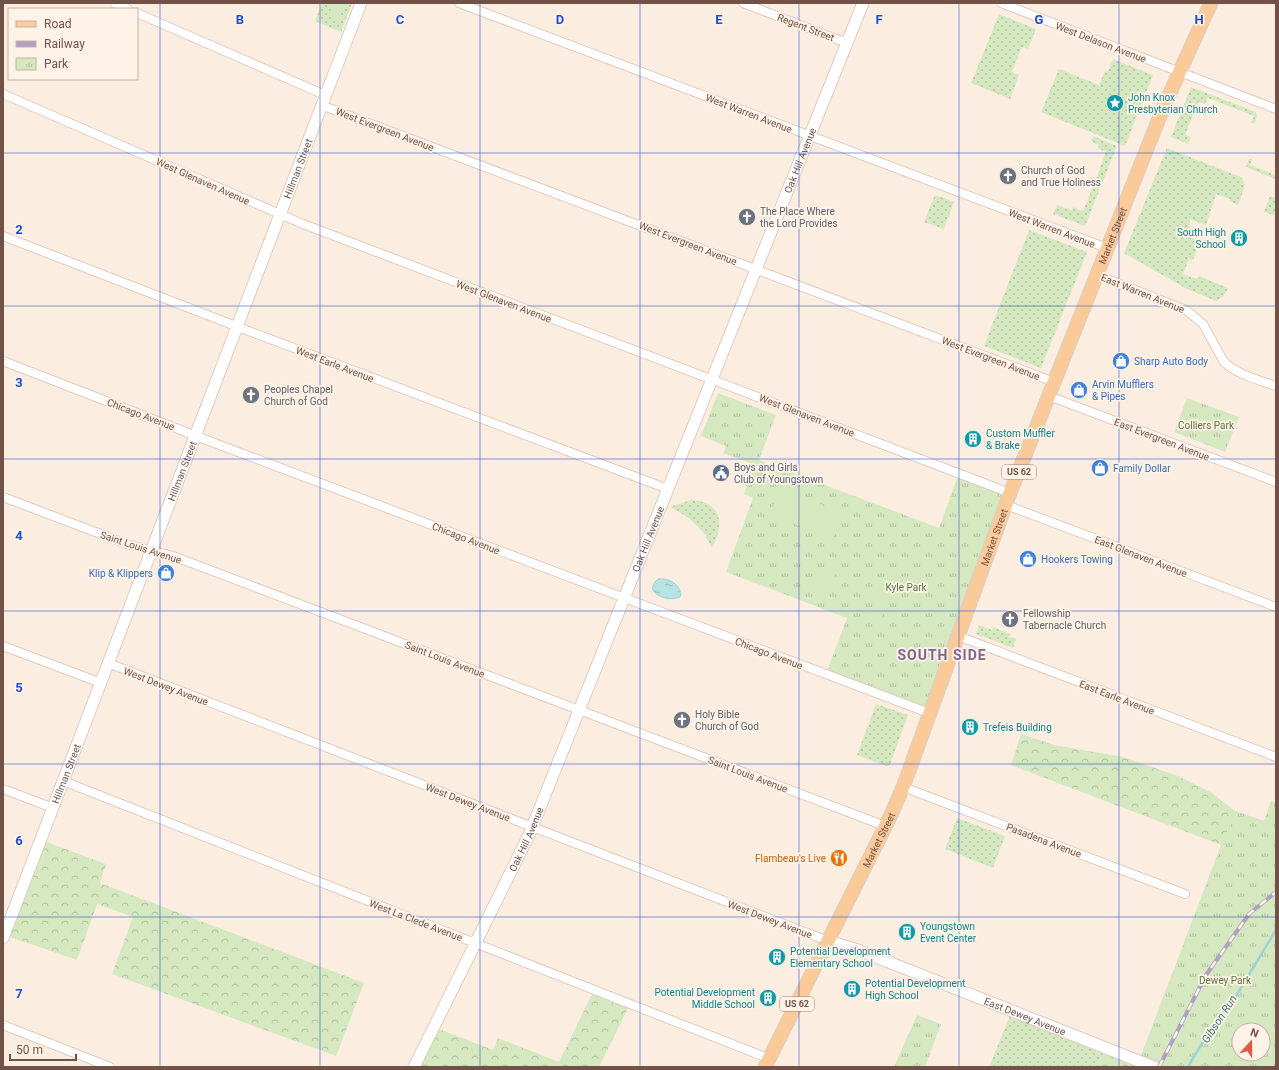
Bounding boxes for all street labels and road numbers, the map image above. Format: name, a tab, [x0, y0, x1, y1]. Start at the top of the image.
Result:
street label: Regent Street	[776, 12, 836, 43]
street label: West Delason Avenue	[1054, 20, 1148, 65]
street label: West Warren Avenue	[704, 92, 794, 135]
street label: West Evergreen Avenue	[334, 106, 435, 153]
street label: Oak Hill Avenue	[782, 126, 818, 195]
street label: Hillman Street	[282, 137, 315, 200]
street label: West Glenaven Avenue	[154, 156, 251, 207]
street label: Market Street	[1097, 206, 1129, 266]
street label: West Warren Avenue	[1007, 207, 1097, 250]
street label: West Evergreen Avenue	[637, 220, 738, 267]
street label: East Warren Avenue	[1100, 272, 1186, 315]
street label: West Glenaven Avenue	[455, 278, 553, 325]
street label: West Evergreen Avenue	[940, 335, 1041, 382]
street label: West Earle Avenue	[294, 345, 375, 384]
street label: West Glenaven Avenue	[758, 392, 856, 439]
street label: Chicago Avenue	[105, 396, 176, 432]
street label: East Evergreen Avenue	[1113, 416, 1211, 463]
street label: Hillman Street	[166, 440, 199, 503]
road number: US 62	[1002, 465, 1036, 479]
street label: Oak Hill Avenue	[630, 505, 666, 573]
street label: Market Street	[979, 507, 1010, 568]
street label: Chicago Avenue	[430, 520, 501, 556]
street label: Saint Louis Avenue	[99, 529, 183, 566]
street label: East Glenaven Avenue	[1093, 534, 1189, 579]
street label: Chicago Avenue	[733, 635, 804, 671]
street label: Saint Louis Avenue	[403, 639, 486, 680]
street label: West Dewey Avenue	[122, 665, 210, 708]
street label: East Earle Avenue	[1078, 678, 1156, 717]
street label: Hillman Street	[50, 742, 83, 805]
street label: Saint Louis Avenue	[706, 754, 789, 795]
street label: West Dewey Avenue	[424, 781, 512, 824]
street label: Oak Hill Avenue	[507, 805, 546, 873]
street label: Market Street	[861, 811, 897, 869]
street label: Pasadena Avenue	[1005, 821, 1083, 860]
street label: West La Clede Avenue	[368, 898, 464, 943]
street label: West Dewey Avenue	[726, 898, 814, 941]
street label: East Dewey Avenue	[983, 995, 1067, 1038]
road number: US 62	[780, 997, 814, 1011]

